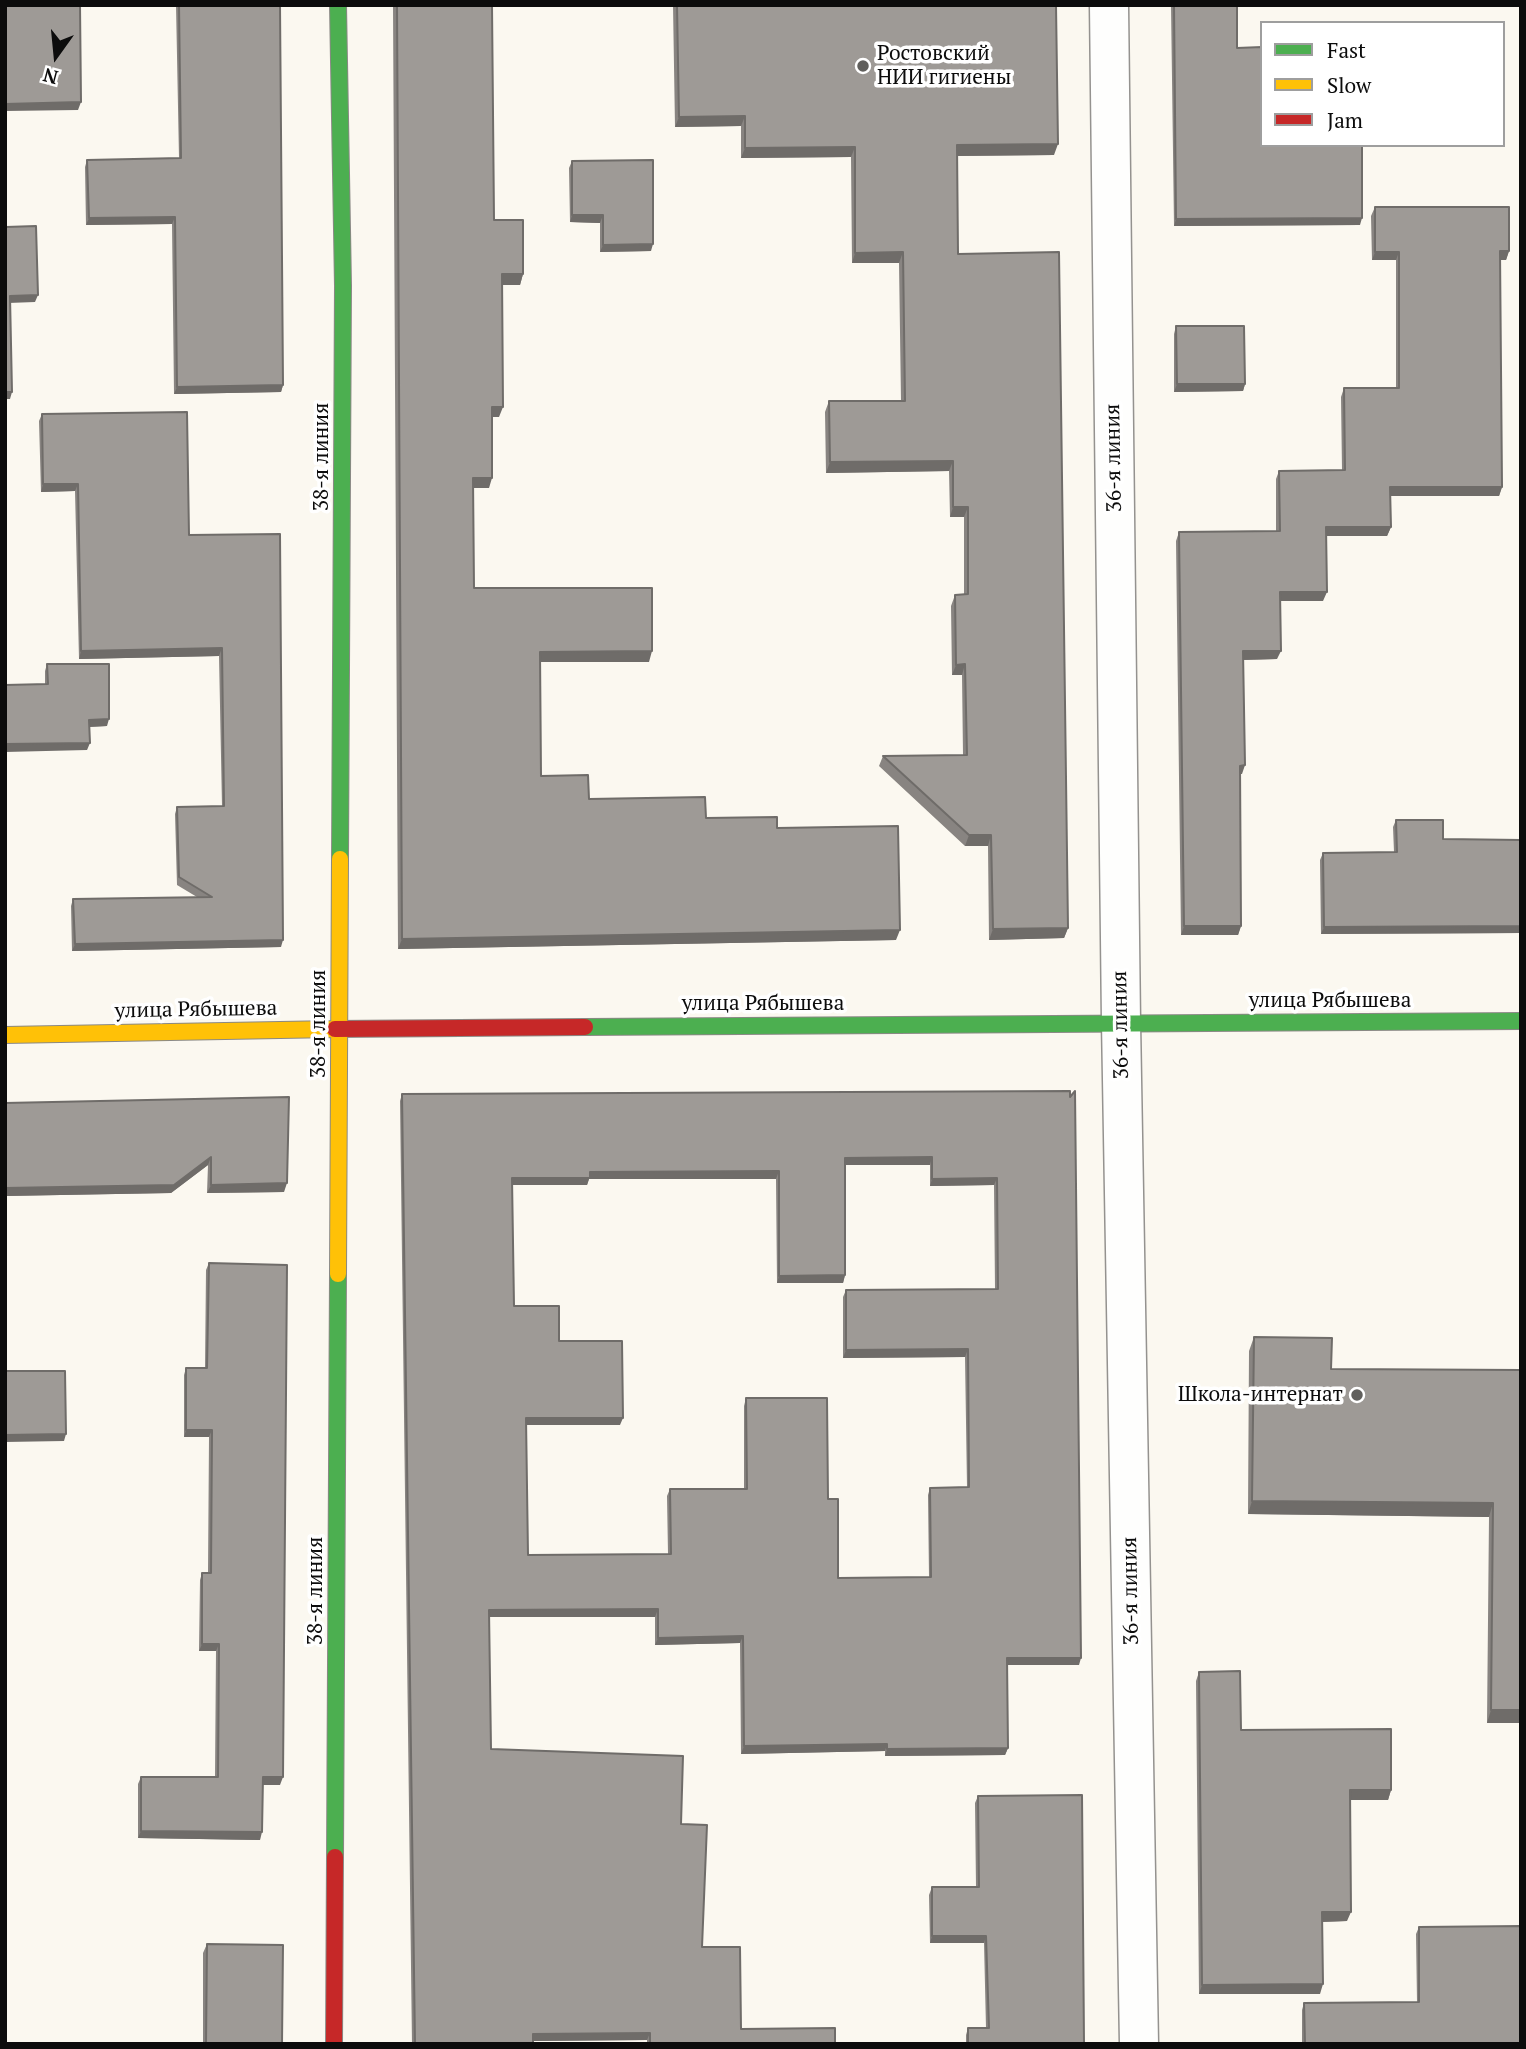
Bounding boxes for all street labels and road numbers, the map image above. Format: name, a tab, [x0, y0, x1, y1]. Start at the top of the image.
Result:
street label: 38-я линия	[309, 403, 335, 511]
street label: 36-я линия	[1100, 403, 1128, 513]
street label: 38-я линия	[306, 970, 332, 1078]
street label: 36-я линия	[1107, 970, 1135, 1080]
street label: улица Рябышева	[1249, 988, 1411, 1014]
street label: улица Рябышева	[682, 991, 844, 1017]
street label: улица Рябышева	[115, 996, 277, 1024]
street label: 36-я линия	[1117, 1536, 1145, 1646]
street label: 38-я линия	[303, 1537, 329, 1645]

